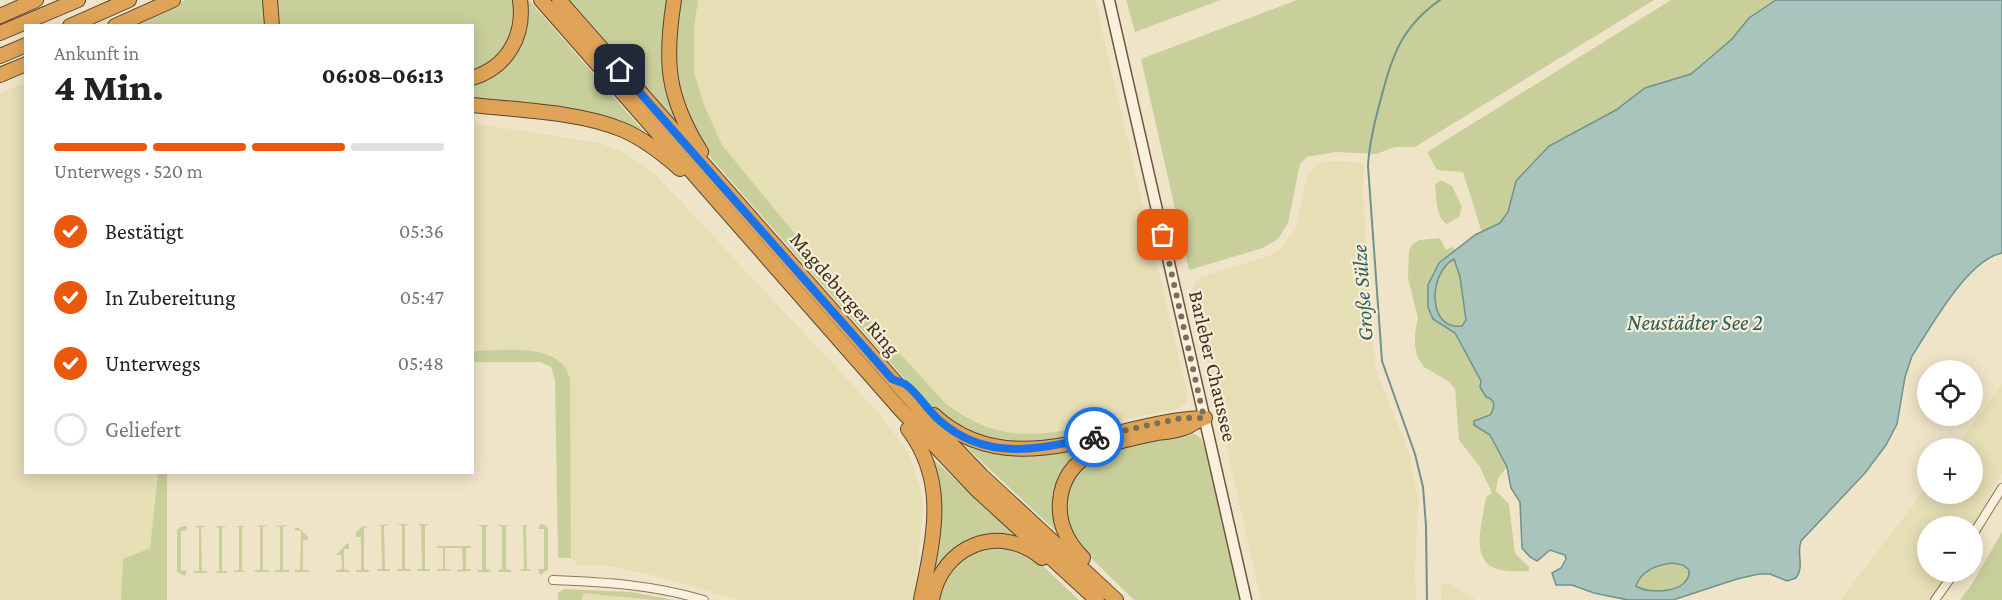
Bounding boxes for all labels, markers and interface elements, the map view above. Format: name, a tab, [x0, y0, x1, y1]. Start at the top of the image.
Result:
text: Ankunft in	[54, 42, 139, 64]
pin	[594, 44, 645, 95]
icon: home	[603, 53, 636, 86]
text: 06:08–06:13	[322, 63, 444, 88]
text: 4 Min.	[54, 65, 164, 108]
text: Unterwegs · 520 m	[54, 160, 203, 182]
pin	[1137, 209, 1188, 260]
icon: check	[54, 215, 87, 248]
icon: bag	[1146, 218, 1179, 251]
text: Bestätigt	[105, 219, 184, 244]
text: 05:36	[399, 220, 444, 242]
street label: Magdeburger Ring	[785, 227, 905, 361]
water label: Große Sülze	[1346, 243, 1378, 342]
icon: check	[54, 281, 87, 314]
text: In Zubereitung	[105, 285, 236, 310]
text: 05:47	[400, 286, 444, 308]
street label: Barleber Chaussee	[1184, 288, 1242, 444]
water label: Neustädter See 2	[1627, 310, 1763, 335]
icon: check	[54, 347, 87, 380]
text: Unterwegs	[105, 351, 201, 376]
text: 05:48	[398, 352, 444, 374]
map controls	[1917, 360, 1983, 582]
button: locate	[1917, 360, 1983, 426]
courier	[1064, 407, 1124, 467]
text: Geliefert	[105, 417, 181, 442]
icon: bike	[1078, 421, 1111, 454]
button: +	[1917, 438, 1983, 504]
button: −	[1917, 516, 1983, 582]

